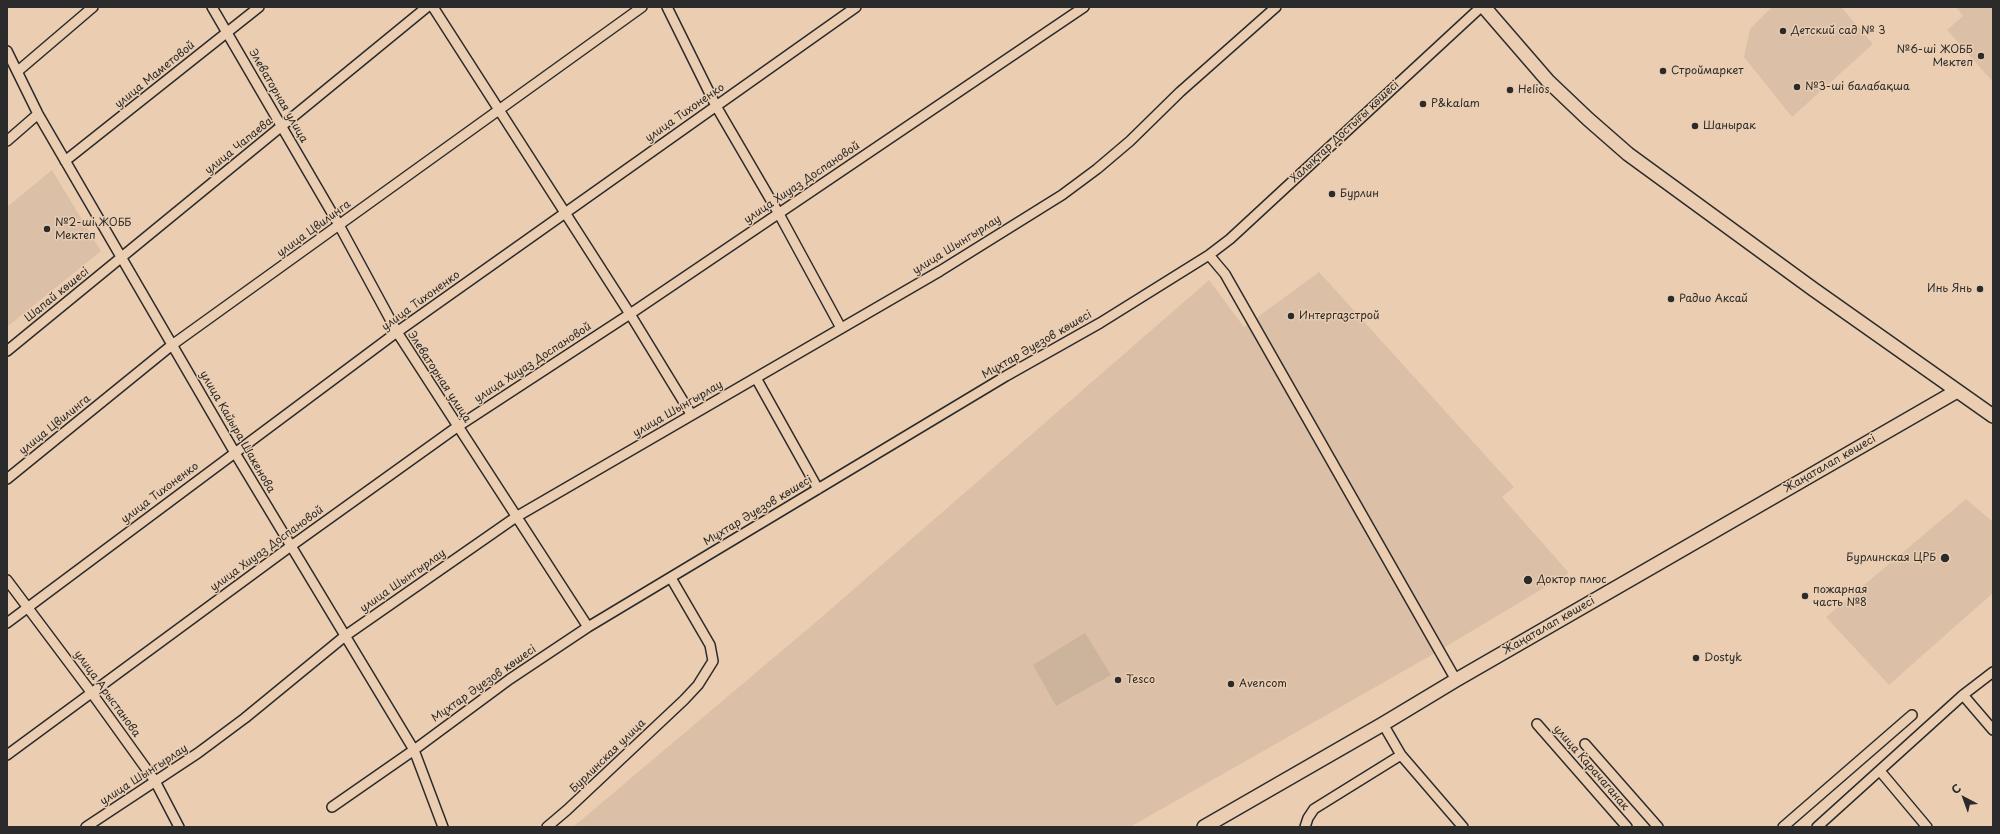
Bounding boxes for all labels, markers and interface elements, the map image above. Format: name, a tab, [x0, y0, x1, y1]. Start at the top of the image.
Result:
place label: Детский сад № 3	[1791, 24, 1885, 38]
marker: Детский сад № 3	[1778, 26, 1788, 36]
street label: улица Маметовой	[112, 39, 198, 111]
place label: №6-ші ЖОББ Мектеп	[1897, 43, 1973, 69]
street label: Элеваторная улица	[246, 47, 310, 145]
marker: №6-ші ЖОББ Мектеп	[1976, 51, 1986, 61]
place label: Строймаркет	[1671, 64, 1744, 78]
marker: Строймаркет	[1658, 66, 1668, 76]
street label: Халықтар Достығы көшесі	[1288, 78, 1402, 186]
place label: №3-ші балабақша	[1805, 80, 1910, 94]
street label: улица Тихоненко	[643, 81, 727, 145]
marker: №3-ші балабақша	[1792, 82, 1802, 92]
place label: Helios	[1518, 83, 1549, 97]
marker: Helios	[1505, 85, 1515, 95]
place label: P&kalam	[1431, 97, 1480, 111]
marker: P&kalam	[1418, 99, 1428, 109]
street label: улица Чапаева	[202, 115, 276, 177]
place label: Шанырак	[1703, 119, 1756, 133]
marker: Шанырак	[1690, 121, 1700, 131]
street label: улица Хиуаз Доспановой	[742, 139, 862, 227]
place label: Бурлин	[1340, 187, 1379, 201]
marker: Бурлин	[1327, 189, 1337, 199]
street label: улица Цвилинга	[275, 198, 353, 260]
street label: улица Шынгырлау	[911, 213, 1003, 277]
place label: №2-ші ЖОББ Мектеп	[55, 216, 132, 242]
marker: №2-ші ЖОББ Мектеп	[42, 224, 52, 234]
street label: Шапай көшесі	[22, 265, 92, 325]
street label: улица Тихоненко	[379, 268, 463, 334]
place label: Инь Янь	[1927, 282, 1972, 296]
marker: Инь Янь	[1975, 284, 1985, 294]
place label: Радио Аксай	[1679, 292, 1748, 306]
marker: Радио Аксай	[1666, 294, 1676, 304]
street label: Мұхтар Әуезов көшесі	[980, 308, 1094, 382]
place label: Интергазстрой	[1299, 309, 1379, 323]
marker: Интергазстрой	[1286, 311, 1296, 321]
street label: улица Хиуаз Доспановой	[472, 320, 594, 406]
street label: Элеваторная улица	[405, 329, 473, 425]
street label: улица Кайыра Шакенова	[197, 369, 277, 495]
street label: улица Шынгырлау	[631, 378, 725, 440]
street label: улица Цвилинга	[17, 392, 93, 458]
street label: Жаңаталап көшесі	[1782, 432, 1878, 496]
street label: улица Тихоненко	[119, 460, 201, 526]
street label: Мұхтар Әуезов көшесі	[701, 473, 815, 549]
street label: улица Хиуаз Доспановой	[208, 504, 326, 594]
street label: улица Шынгырлау	[358, 547, 448, 615]
place label: Бурлинская ЦРБ	[1846, 551, 1936, 565]
marker: Бурлинская ЦРБ	[1939, 552, 1951, 564]
place label: Доктор плюс	[1537, 573, 1606, 587]
marker: Доктор плюс	[1522, 574, 1534, 586]
place label: пожарная часть №8	[1813, 583, 1867, 609]
marker: пожарная часть №8	[1800, 591, 1810, 601]
street label: Жаңаталап көшесі	[1501, 594, 1597, 658]
street label: Мұхтар Әуезов көшесі	[429, 643, 539, 725]
street label: улица Арыстанова	[71, 648, 143, 740]
place label: Dostyk	[1704, 651, 1742, 665]
marker: Dostyk	[1691, 653, 1701, 663]
place label: Tesco	[1126, 673, 1155, 687]
marker: Tesco	[1113, 675, 1123, 685]
place label: Avencom	[1239, 677, 1287, 691]
marker: Avencom	[1226, 679, 1236, 689]
street label: Бурлинская улица	[567, 717, 649, 795]
street label: улица Карачаганак	[1550, 723, 1632, 813]
street label: улица Шынгырлау	[98, 742, 190, 808]
north arrow	[1944, 778, 1984, 818]
text: С	[1947, 779, 1965, 798]

